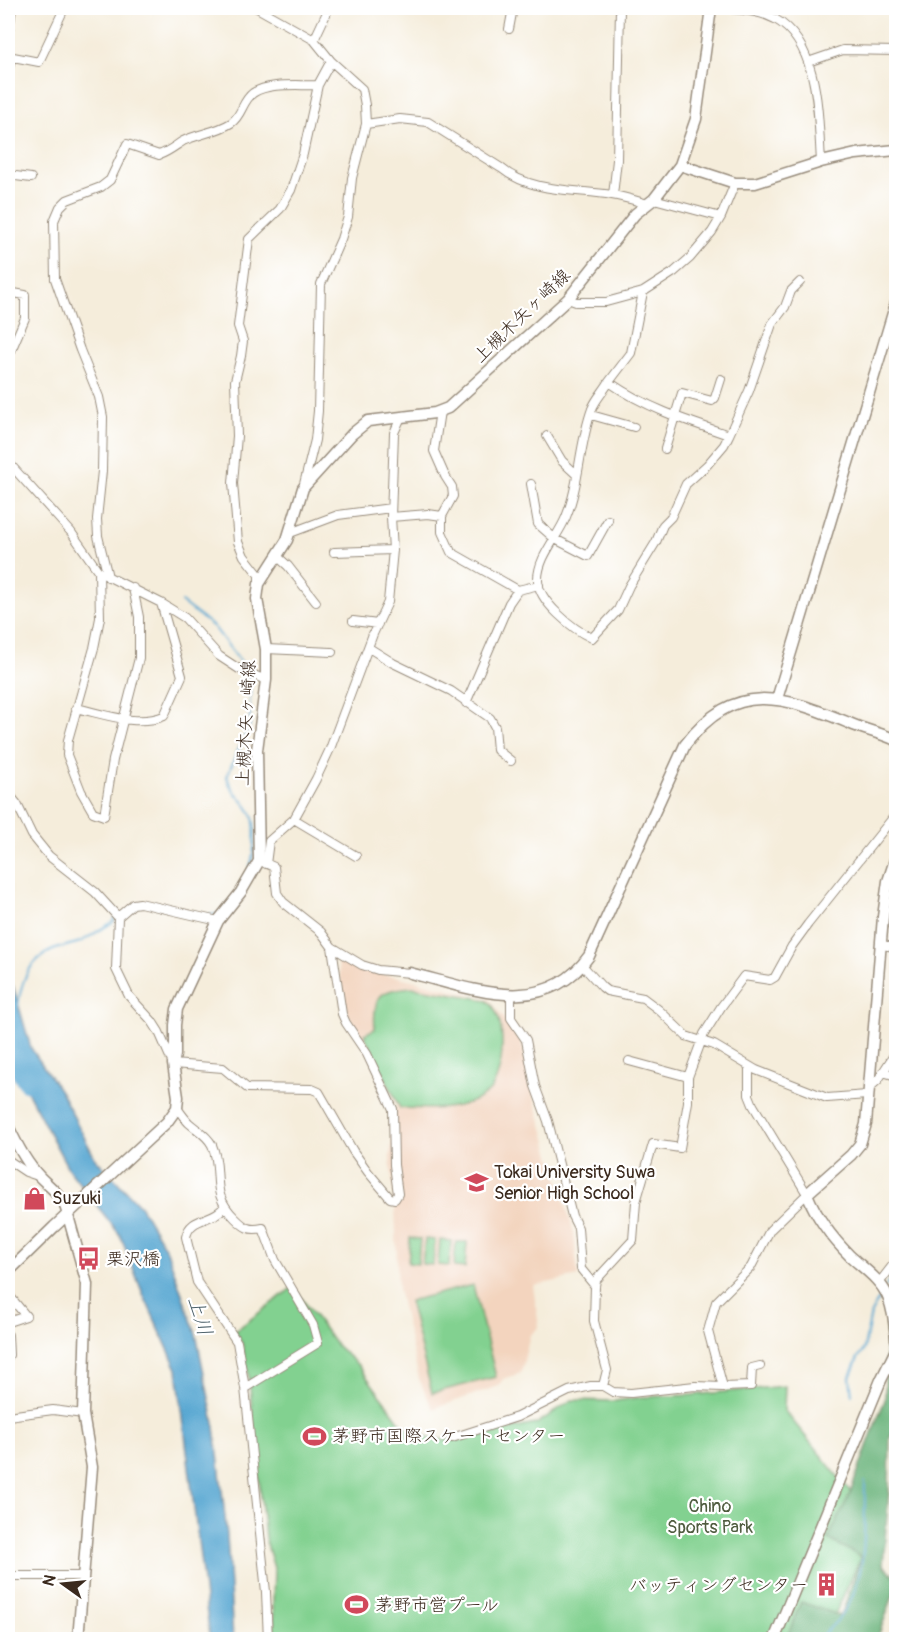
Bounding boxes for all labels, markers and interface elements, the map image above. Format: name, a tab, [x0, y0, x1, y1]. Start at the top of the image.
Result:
street label: 上槻木矢ヶ崎線	[469, 264, 575, 368]
street label: 上槻木矢ヶ崎線	[231, 659, 261, 787]
place label: Tokai University Suwa Senior High School	[494, 1161, 655, 1205]
school or university icon: Tokai University Suwa Senior High School	[463, 1169, 489, 1195]
shop icon: Suzuki	[21, 1185, 47, 1211]
place label: Suzuki	[52, 1187, 101, 1210]
bus stop icon: 栗沢橋	[75, 1246, 101, 1272]
place label: 栗沢橋	[106, 1248, 160, 1271]
water label: 上川	[182, 1293, 218, 1339]
sports icon: 茅野市国際スケートセンター	[301, 1423, 327, 1449]
place label: 茅野市国際スケートセンター	[332, 1425, 565, 1448]
park label: Chino Sports Park	[667, 1495, 753, 1539]
north arrow	[33, 1554, 93, 1614]
text: N	[38, 1572, 61, 1588]
building icon: バッティングセンター	[813, 1572, 839, 1598]
place label: バッティングセンター	[629, 1574, 808, 1597]
sports icon: 茅野市営プール	[344, 1592, 370, 1618]
place label: 茅野市営プール	[375, 1594, 499, 1617]

